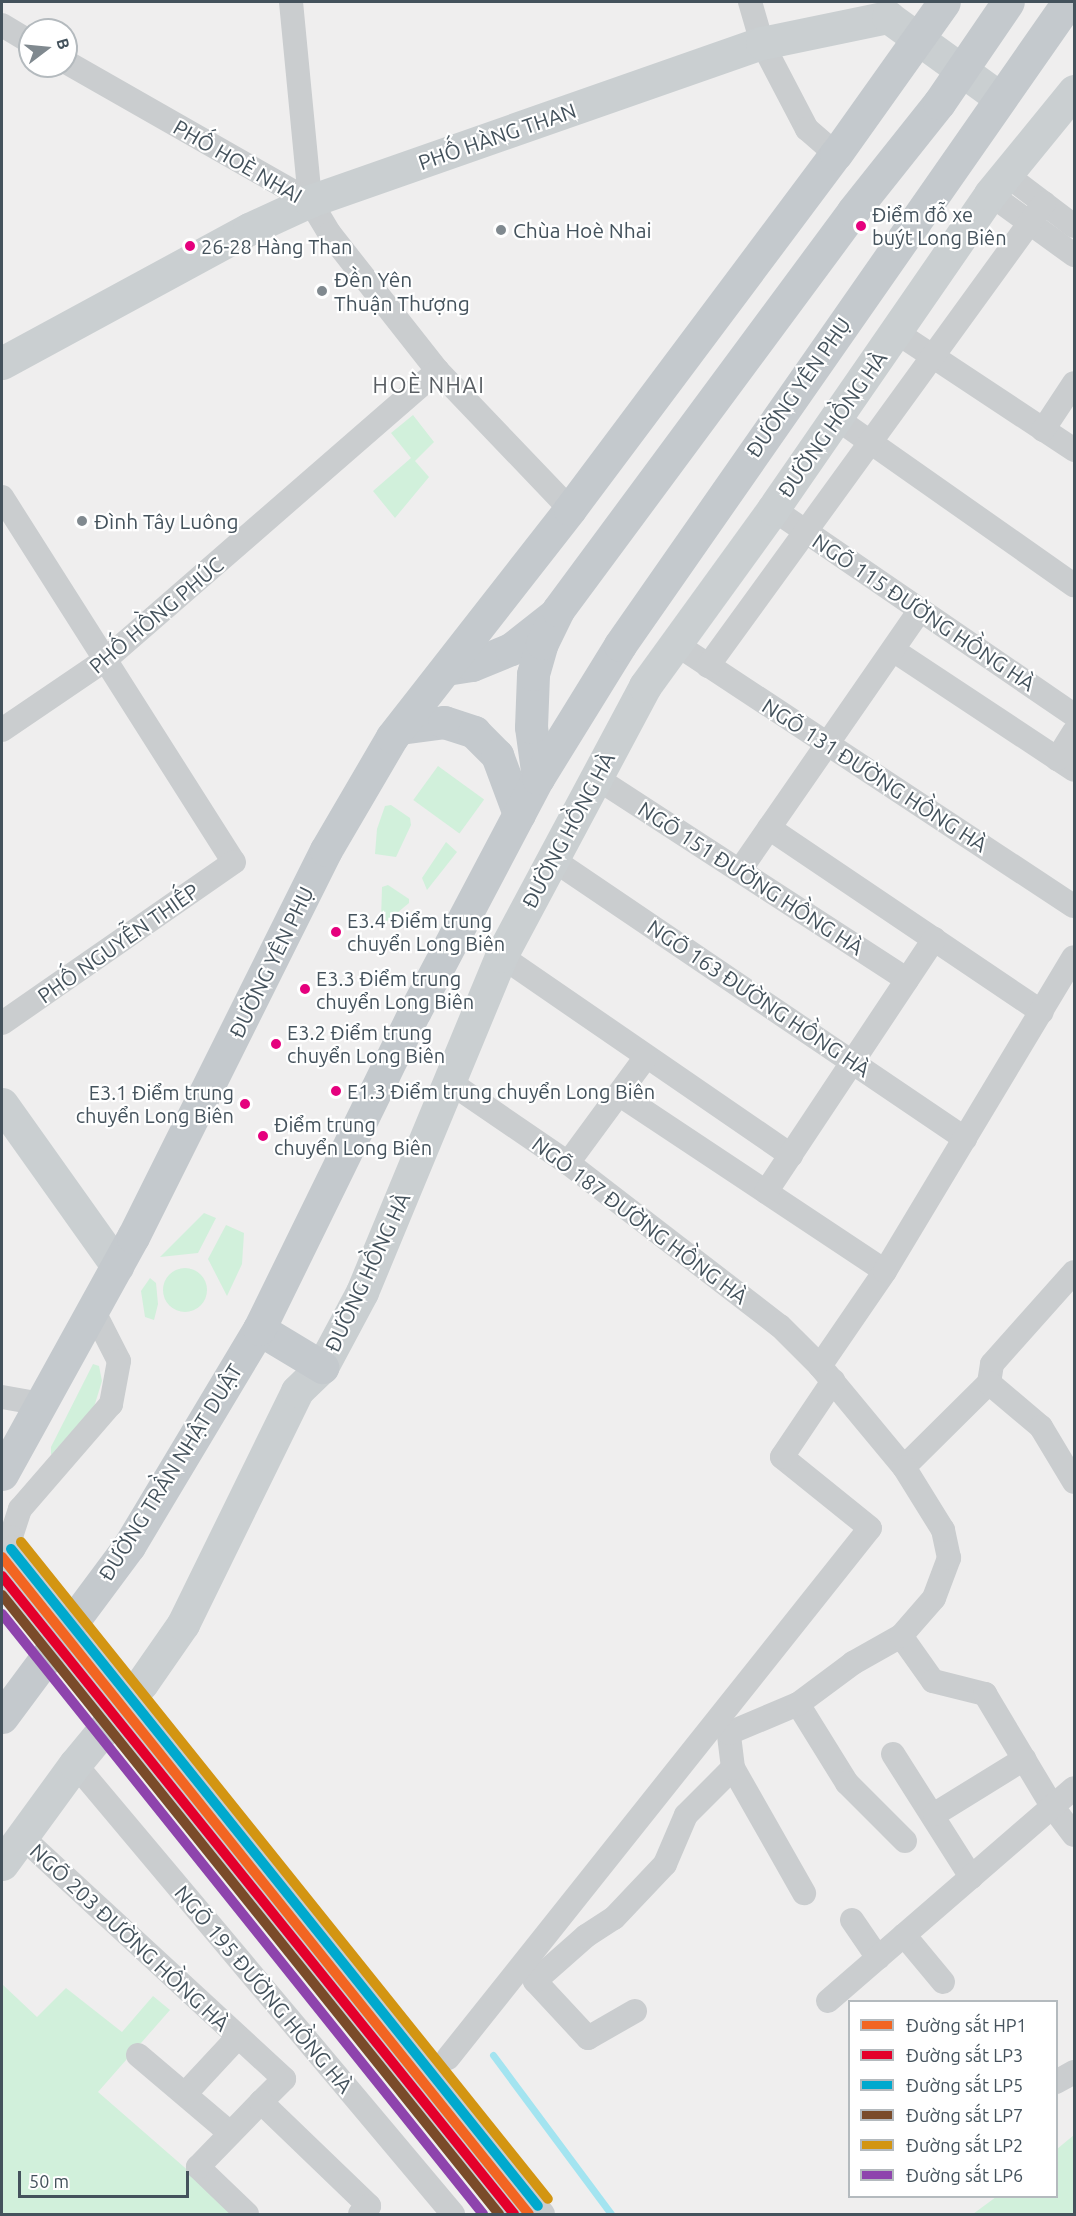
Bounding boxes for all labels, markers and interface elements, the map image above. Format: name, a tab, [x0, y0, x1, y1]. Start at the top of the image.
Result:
north arrow	[18, 18, 78, 78]
text: B	[53, 36, 73, 51]
street label: PHỐ HÀNG THAN	[415, 97, 579, 175]
street label: PHỐ HOÈ NHAI	[169, 114, 307, 208]
place label: Điểm đỗ xe buýt Long Biên	[872, 202, 1007, 249]
place label: Chùa Hoè Nhai	[513, 217, 652, 243]
marker: Điểm đỗ xe buýt Long Biên	[855, 220, 867, 232]
marker: Chùa Hoè Nhai	[494, 223, 508, 237]
place label: 26-28 Hàng Than	[201, 234, 352, 258]
marker: 26-28 Hàng Than	[184, 240, 196, 252]
place label: Đền Yên Thuận Thượng	[334, 266, 470, 316]
marker: Đền Yên Thuận Thượng	[315, 284, 329, 298]
street label: ĐƯỜNG YÊN PHỤ	[740, 312, 856, 462]
street label: ĐƯỜNG HỒNG HÀ	[772, 346, 892, 502]
district label: HOÈ NHAI	[373, 372, 485, 398]
place label: Đình Tây Luông	[94, 508, 239, 534]
marker: Đình Tây Luông	[75, 514, 89, 528]
street label: NGÕ 115 ĐƯỜNG HỒNG HÀ	[808, 528, 1040, 696]
street label: PHỐ HỒNG PHÚC	[84, 552, 228, 678]
street label: NGÕ 131 ĐƯỜNG HỒNG HÀ	[758, 693, 992, 857]
street label: ĐƯỜNG HỒNG HÀ	[516, 748, 620, 912]
street label: NGÕ 151 ĐƯỜNG HỒNG HÀ	[634, 796, 868, 960]
street label: PHỐ NGUYỄN THIẾP	[32, 878, 204, 1008]
street label: ĐƯỜNG YÊN PHỤ	[223, 882, 319, 1042]
place label: E3.4 Điểm trung chuyển Long Biên	[347, 909, 505, 956]
street label: NGÕ 163 ĐƯỜNG HỒNG HÀ	[643, 914, 875, 1082]
marker: E3.4 Điểm trung chuyển Long Biên	[330, 926, 342, 938]
place label: E3.3 Điểm trung chuyển Long Biên	[316, 966, 474, 1013]
marker: E3.3 Điểm trung chuyển Long Biên	[299, 983, 311, 995]
place label: E3.2 Điểm trung chuyển Long Biên	[287, 1020, 445, 1067]
marker: E3.2 Điểm trung chuyển Long Biên	[270, 1038, 282, 1050]
place label: E1.3 Điểm trung chuyển Long Biên	[347, 1079, 655, 1103]
place label: E3.1 Điểm trung chuyển Long Biên	[76, 1080, 234, 1127]
marker: E1.3 Điểm trung chuyển Long Biên	[330, 1085, 342, 1097]
marker: E3.1 Điểm trung chuyển Long Biên	[239, 1098, 251, 1110]
place label: Điểm trung chuyển Long Biên	[274, 1112, 432, 1159]
marker: Điểm trung chuyển Long Biên	[257, 1130, 269, 1142]
street label: NGÕ 187 ĐƯỜNG HỒNG HÀ	[527, 1131, 753, 1309]
street label: ĐƯỜNG HỒNG HÀ	[319, 1188, 415, 1356]
street label: ĐƯỜNG TRẦN NHẬT DUẬT	[93, 1359, 247, 1585]
street label: NGÕ 203 ĐƯỜNG HỒNG HÀ	[25, 1838, 235, 2036]
street label: NGÕ 195 ĐƯỜNG HỒNG HÀ	[170, 1880, 358, 2098]
legend	[848, 2000, 1058, 2198]
text: Đường sắt HP1	[906, 2015, 1027, 2035]
text: Đường sắt LP3	[906, 2045, 1023, 2065]
text: Đường sắt LP5	[906, 2075, 1023, 2095]
text: Đường sắt LP7	[906, 2105, 1023, 2125]
text: Đường sắt LP2	[906, 2135, 1023, 2155]
scale bar	[21, 2159, 192, 2197]
text: Đường sắt LP6	[906, 2165, 1023, 2185]
text: 50 m	[29, 2171, 69, 2191]

